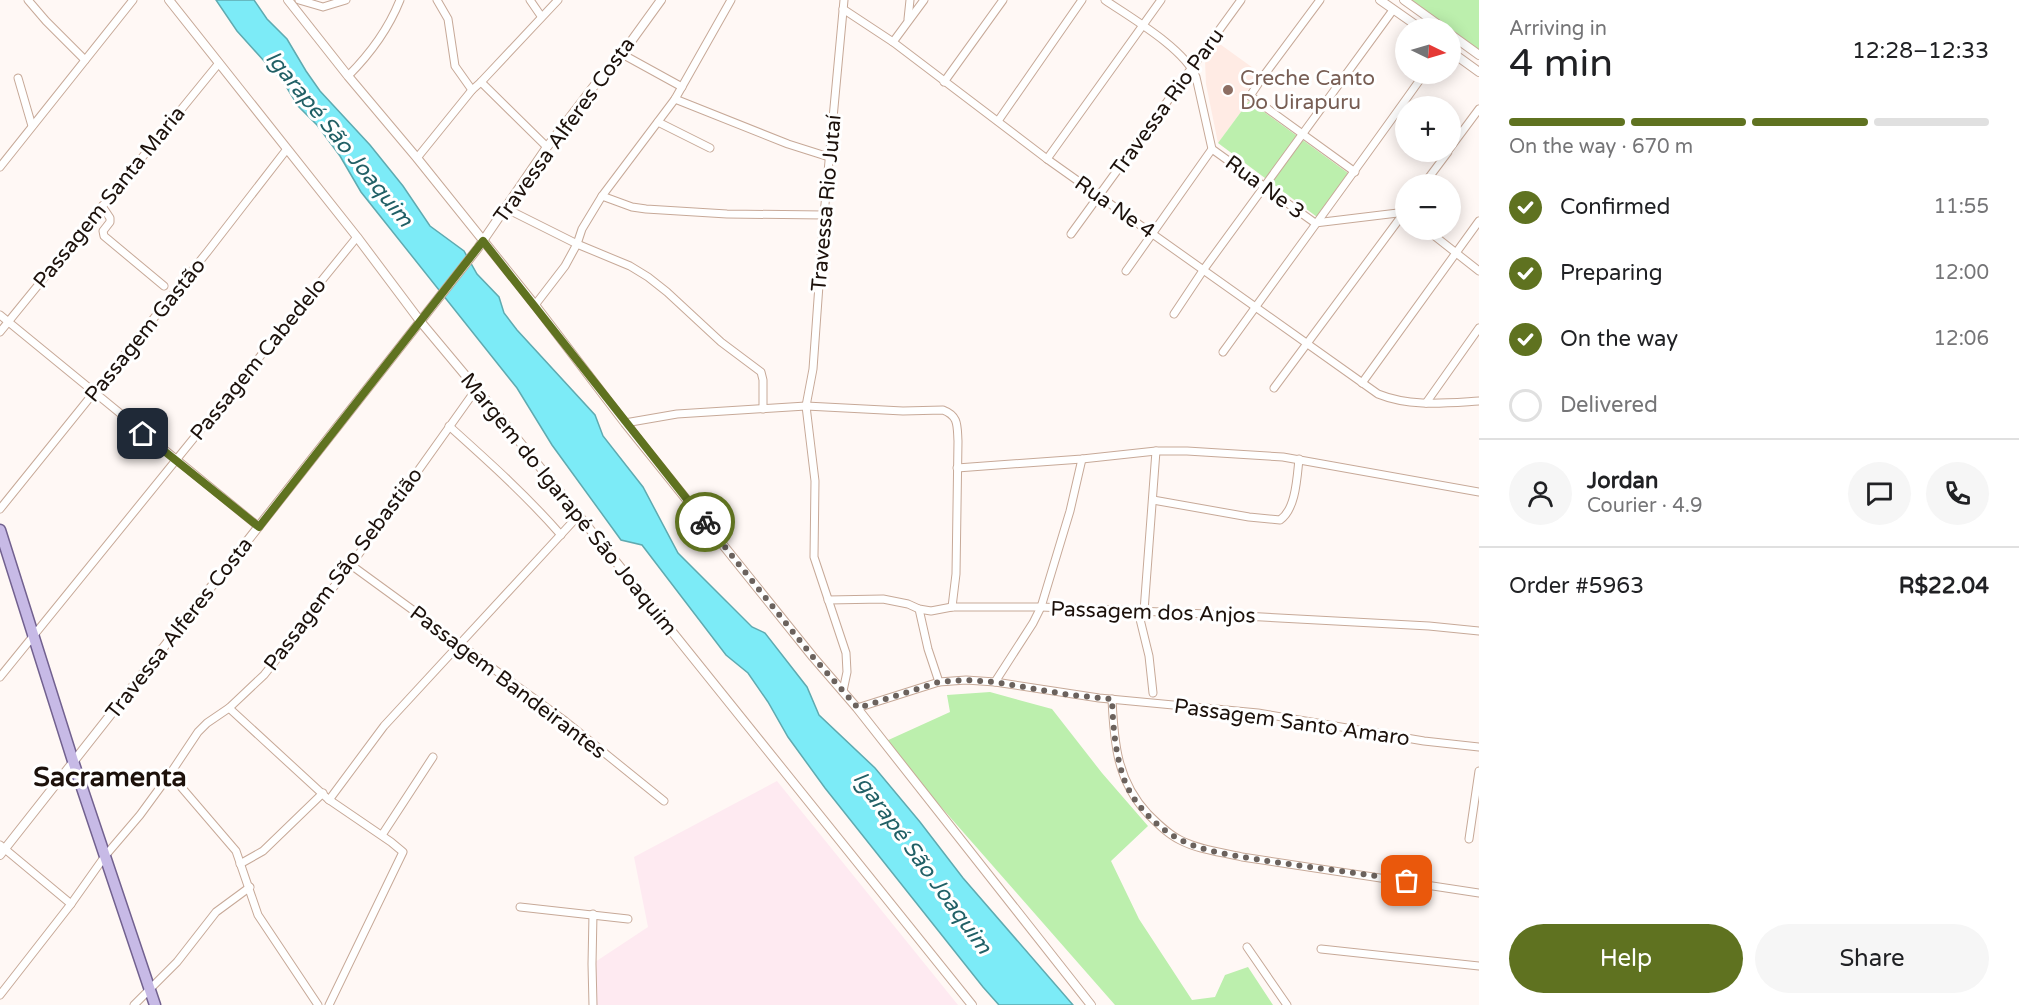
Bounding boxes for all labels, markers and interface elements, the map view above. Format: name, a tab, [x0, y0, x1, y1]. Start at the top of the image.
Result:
text: Arriving in	[1509, 17, 1607, 41]
north arrow	[1395, 18, 1461, 84]
map controls	[1395, 18, 1461, 240]
street label: Travessa Rio Paru	[1106, 24, 1229, 181]
street label: Travessa Alferes Costa	[489, 33, 640, 228]
text: 12:28–12:33	[1852, 38, 1989, 64]
text: 4 min	[1509, 40, 1613, 87]
water label: Igarapé São Joaquim	[260, 45, 419, 233]
place label: Creche Canto Do Uirapuru	[1240, 66, 1375, 115]
marker: Creche Canto Do Uirapuru	[1221, 83, 1235, 97]
button: +	[1395, 96, 1461, 162]
street label: Passagem Santa Maria	[28, 101, 191, 293]
street label: Travessa Rio Jutaí	[806, 114, 847, 293]
text: On the way · 670 m	[1509, 135, 1693, 159]
street label: Rua Ne 3	[1220, 150, 1309, 225]
street label: Rua Ne 4	[1070, 171, 1160, 244]
button: −	[1395, 174, 1461, 240]
icon: check	[1509, 191, 1542, 224]
text: Confirmed	[1560, 194, 1670, 220]
text: 11:55	[1934, 195, 1989, 219]
street label: Passagem Gastão	[80, 253, 211, 407]
icon: check	[1509, 257, 1542, 290]
text: Preparing	[1560, 260, 1663, 286]
text: 12:00	[1934, 261, 1989, 285]
street label: Passagem Cabedelo	[185, 273, 332, 446]
icon: check	[1509, 323, 1542, 356]
text: On the way	[1560, 326, 1678, 352]
text: 12:06	[1934, 327, 1989, 351]
street label: Margem do Igarapé São Joaquim	[455, 368, 682, 641]
text: Delivered	[1560, 392, 1658, 418]
pin	[117, 408, 168, 459]
icon: home	[126, 417, 159, 450]
button: person	[1509, 462, 1572, 525]
button: chat	[1848, 462, 1911, 525]
button: phone	[1926, 462, 1989, 525]
street label: Passagem São Sebastião	[259, 463, 428, 676]
text: Jordan	[1587, 468, 1658, 494]
courier	[675, 492, 735, 552]
text: Courier · 4.9	[1587, 494, 1702, 518]
icon: bike	[689, 506, 722, 539]
street label: Travessa Alferes Costa	[101, 533, 258, 724]
text: Order #5963	[1509, 573, 1644, 599]
text: R$22.04	[1899, 573, 1989, 599]
street label: Passagem dos Anjos	[1050, 596, 1256, 629]
street label: Passagem Bandeirantes	[405, 601, 611, 764]
street label: Passagem Santo Amaro	[1172, 694, 1411, 751]
district label: Sacramenta	[33, 761, 187, 794]
water label: Igarapé São Joaquim	[847, 766, 998, 959]
pin	[1381, 855, 1432, 906]
icon: bag	[1390, 864, 1423, 897]
button: Help	[1509, 924, 1743, 993]
button: Share	[1755, 924, 1989, 993]

